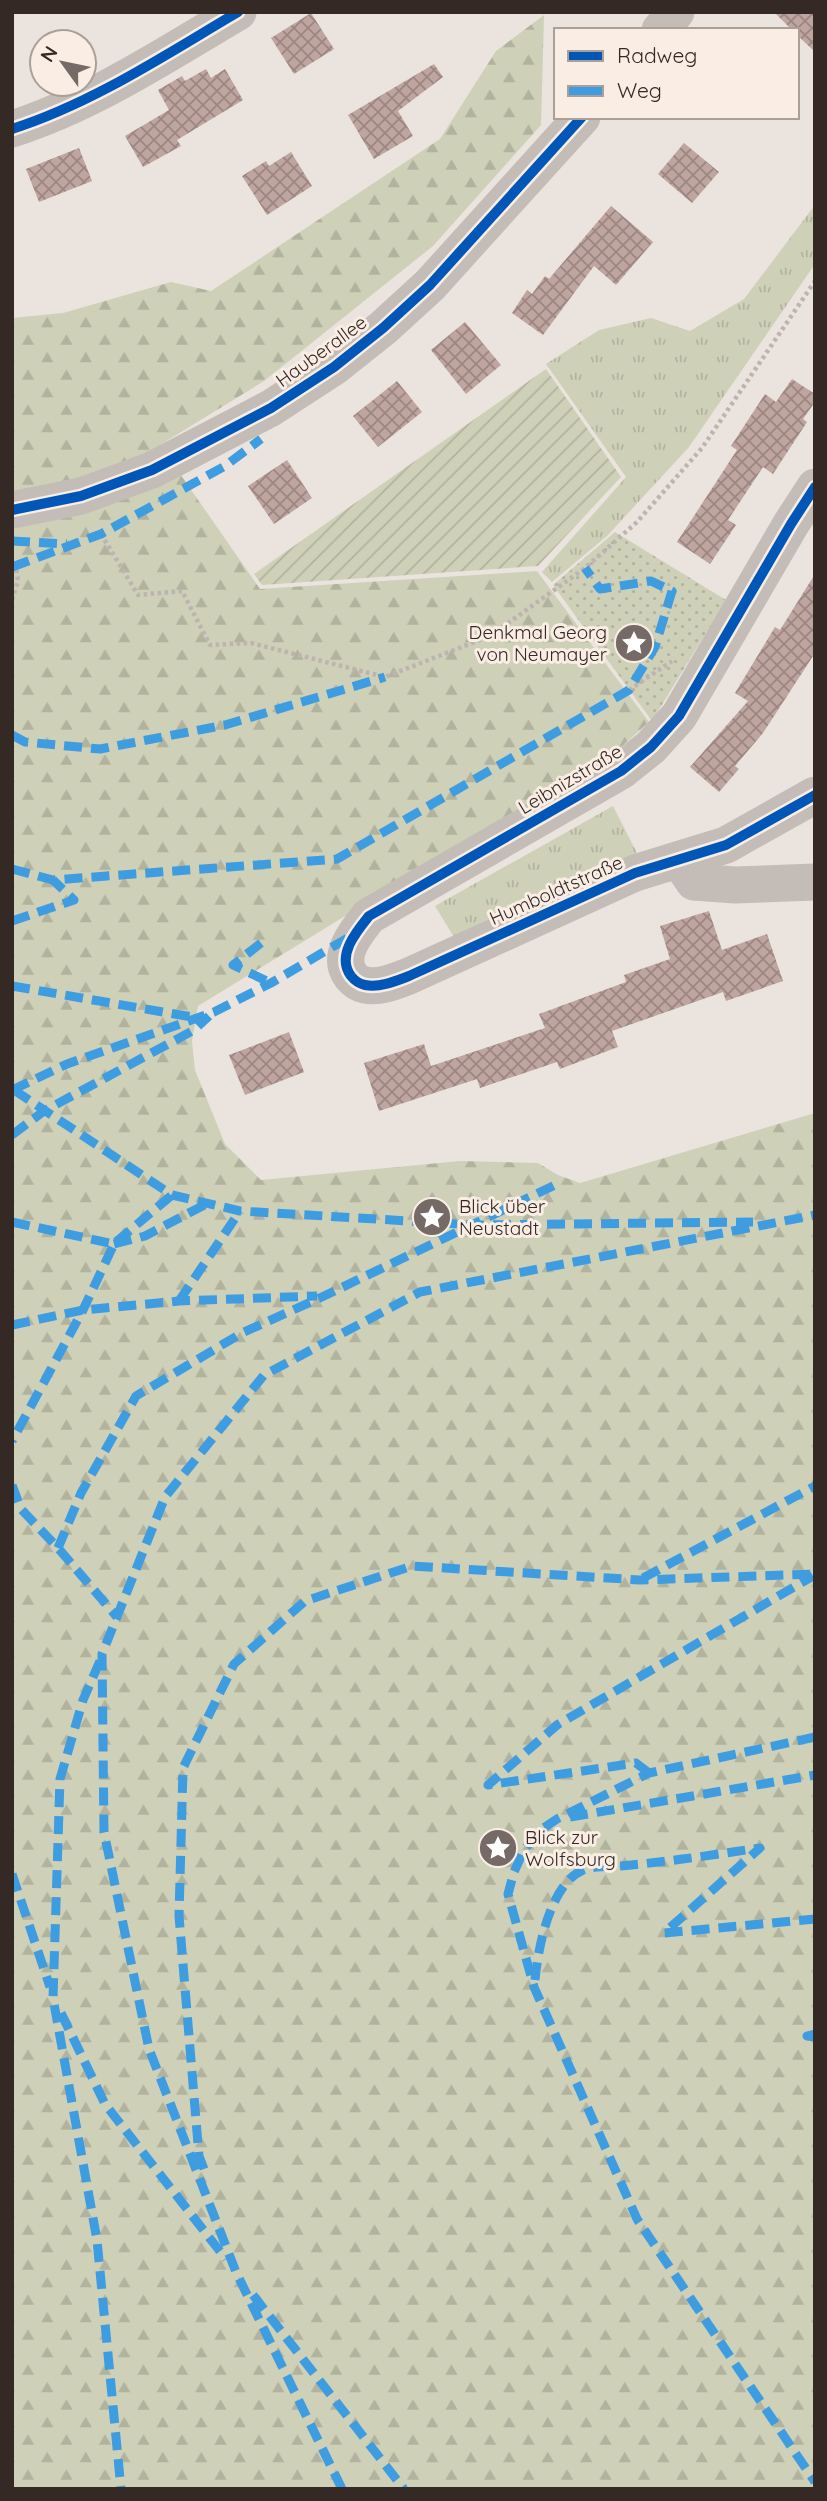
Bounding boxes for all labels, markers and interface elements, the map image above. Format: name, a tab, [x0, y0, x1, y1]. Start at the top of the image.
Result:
north arrow	[28, 28, 98, 98]
legend	[554, 28, 799, 119]
text: N	[35, 41, 63, 66]
text: Radweg	[617, 42, 697, 68]
text: Weg	[617, 77, 662, 103]
street label: Hauberallee	[271, 310, 371, 392]
place label: Denkmal Georg von Neumayer	[469, 620, 608, 666]
place icon: Denkmal Georg von Neumayer	[613, 622, 655, 664]
street label: Leibnizstraße	[514, 739, 626, 819]
street label: Humboldtstraße	[486, 850, 626, 930]
place label: Blick über Neustadt	[459, 1194, 546, 1240]
place icon: Blick über Neustadt	[411, 1196, 453, 1238]
place label: Blick zur Wolfsburg	[525, 1825, 616, 1871]
place icon: Blick zur Wolfsburg	[477, 1827, 519, 1869]

